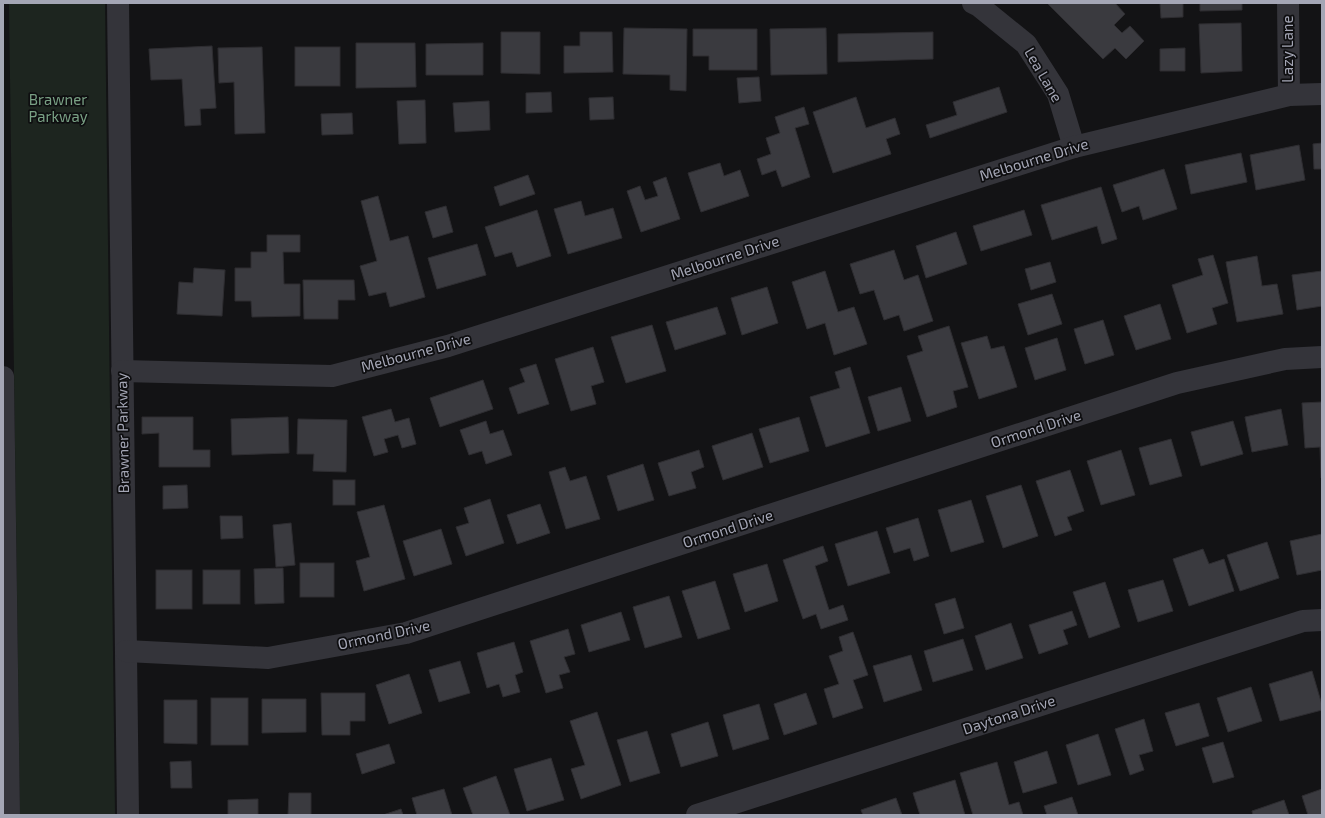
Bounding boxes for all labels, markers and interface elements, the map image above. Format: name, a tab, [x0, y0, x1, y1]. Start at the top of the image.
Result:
street label: Lazy Lane	[1278, 15, 1296, 83]
street label: Lea Lane	[1021, 44, 1067, 105]
park label: Brawner Parkway	[28, 90, 88, 125]
street label: Melbourne Drive	[977, 134, 1090, 184]
street label: Melbourne Drive	[668, 231, 781, 283]
street label: Melbourne Drive	[359, 329, 473, 375]
street label: Brawner Parkway	[112, 372, 132, 494]
street label: Ormond Drive	[988, 405, 1083, 451]
street label: Ormond Drive	[680, 505, 775, 551]
street label: Ormond Drive	[336, 615, 432, 653]
street label: Daytona Drive	[960, 691, 1057, 737]

